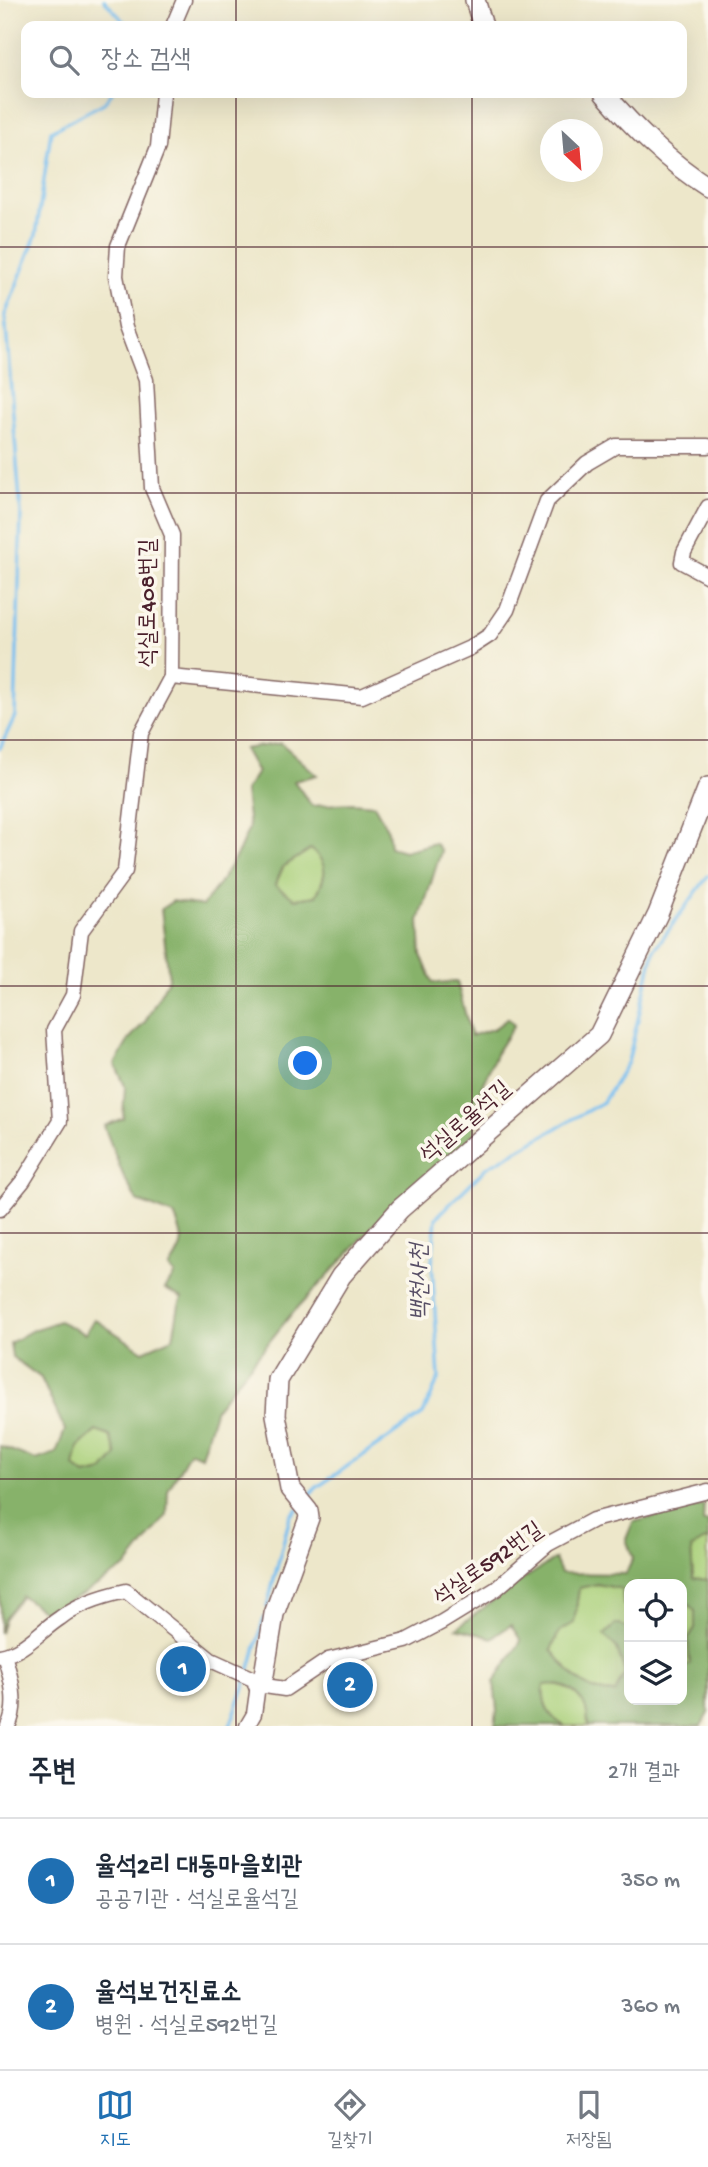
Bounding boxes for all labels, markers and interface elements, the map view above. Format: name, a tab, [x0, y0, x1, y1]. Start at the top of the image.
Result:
search box	[21, 21, 687, 98]
icon: search	[45, 41, 83, 79]
text: 장소 검색	[101, 46, 191, 77]
north arrow	[540, 119, 603, 182]
street label: 석실로408번길	[136, 538, 163, 668]
your location	[288, 1046, 322, 1080]
street label: 석실로율석길	[416, 1076, 517, 1169]
water label: 백천사천	[406, 1240, 437, 1321]
street label: 석실로592번길	[429, 1517, 549, 1612]
map controls	[624, 1579, 687, 1705]
button: locate	[624, 1579, 687, 1642]
button: layers	[624, 1642, 687, 1705]
pin: 1	[160, 1643, 206, 1695]
pin: 2	[327, 1659, 373, 1711]
text: 주변	[28, 1757, 76, 1792]
text: 2개 결과	[608, 1760, 680, 1787]
text: 율석2리 대동마을회관	[95, 1853, 302, 1884]
text: 1	[46, 1868, 56, 1895]
text: 350 m	[621, 1868, 680, 1895]
text: 공공기관 · 석실로율석길	[95, 1887, 298, 1914]
text: 율석보건진료소	[95, 1979, 241, 2010]
text: 2	[45, 1994, 57, 2021]
text: 360 m	[622, 1994, 680, 2021]
text: 병원 · 석실로592번길	[95, 2013, 278, 2040]
tab: 지도	[96, 2086, 134, 2153]
tab: 길찾기	[327, 2086, 373, 2153]
tab: 저장됨	[566, 2086, 612, 2153]

